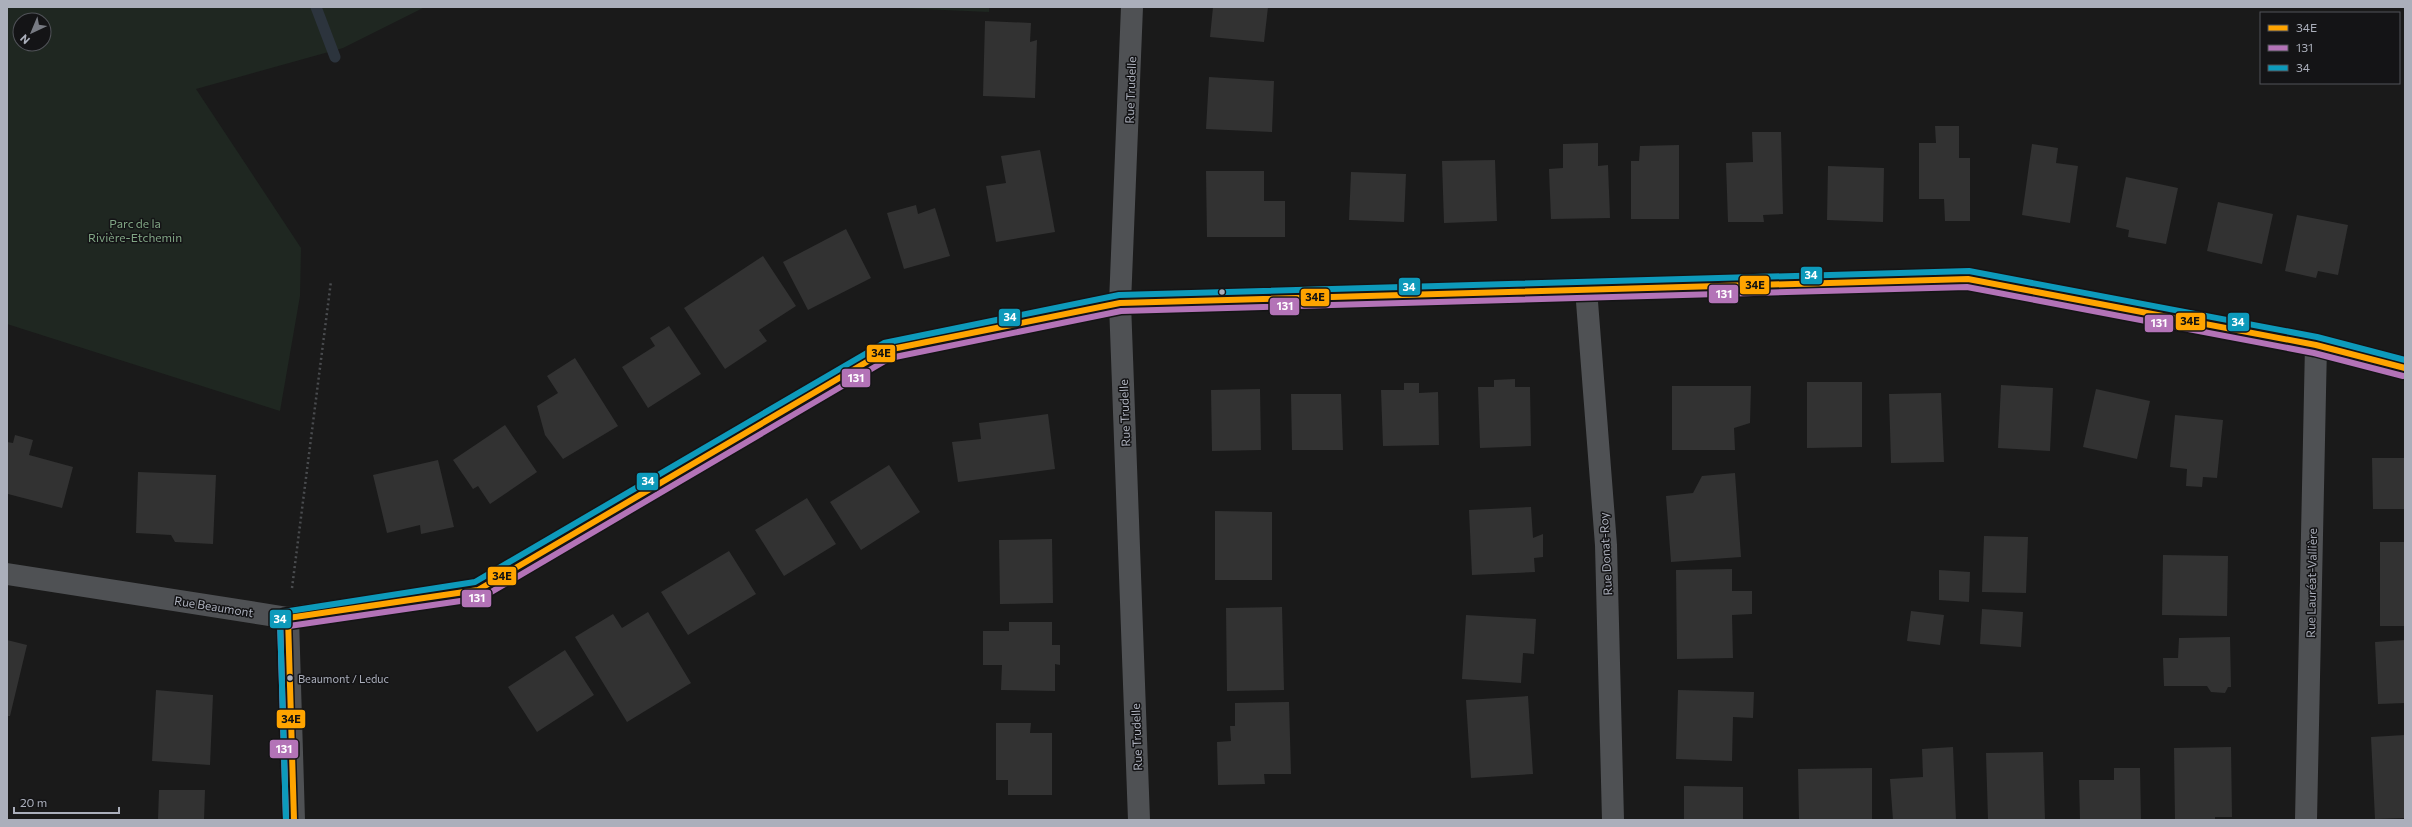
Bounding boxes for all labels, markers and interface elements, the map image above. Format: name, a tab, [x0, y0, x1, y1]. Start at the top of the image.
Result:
north arrow	[12, 12, 52, 52]
legend	[2260, 12, 2400, 84]
text: 34E	[2296, 20, 2317, 34]
text: N	[17, 32, 32, 47]
text: 131	[2296, 40, 2313, 54]
street label: Rue Trudelle	[1122, 56, 1138, 124]
text: 34	[2296, 60, 2310, 74]
park label: Parc de la Rivière-Etchemin	[88, 216, 182, 244]
line badge: 34	[1800, 266, 1823, 285]
text: 34	[1804, 268, 1818, 281]
line badge: 34E	[1739, 275, 1770, 295]
line badge: 34	[1398, 277, 1421, 296]
text: 34E	[1745, 278, 1765, 291]
text: 34	[1402, 280, 1416, 293]
line badge: 131	[1708, 284, 1739, 304]
unlabelled marker	[1217, 287, 1227, 297]
text: 131	[1716, 287, 1732, 300]
line badge: 34E	[1300, 288, 1330, 307]
text: 34E	[1305, 290, 1325, 303]
line badge: 131	[1269, 297, 1300, 316]
text: 131	[1277, 299, 1293, 312]
line badge: 34	[998, 308, 1021, 327]
text: 34	[1003, 310, 1017, 323]
line badge: 34E	[2175, 312, 2206, 331]
line badge: 34	[2227, 312, 2250, 332]
line badge: 131	[2144, 314, 2174, 333]
text: 34E	[2180, 314, 2200, 327]
text: 34	[2231, 315, 2245, 328]
text: 131	[2151, 316, 2167, 329]
line badge: 34E	[866, 344, 896, 363]
text: 34E	[871, 346, 891, 359]
line badge: 131	[841, 368, 871, 388]
text: 131	[848, 371, 864, 384]
street label: Rue Trudelle	[1116, 379, 1132, 447]
line badge: 34	[636, 472, 659, 491]
text: 34	[641, 474, 655, 487]
street label: Rue Donat-Roy	[1596, 512, 1614, 596]
street label: Rue Lauréat-Vallière	[2303, 528, 2319, 638]
line badge: 34E	[487, 566, 517, 586]
text: 34E	[492, 569, 512, 582]
line badge: 131	[461, 589, 492, 608]
text: 131	[469, 591, 485, 604]
street label: Rue Beaumont	[173, 593, 255, 619]
line badge: 34	[269, 609, 292, 629]
text: 34	[273, 612, 287, 625]
place label: Beaumont / Leduc	[298, 672, 389, 685]
marker: Beaumont / Leduc	[285, 673, 295, 683]
street label: Rue Trudelle	[1128, 703, 1144, 771]
line badge: 34E	[276, 709, 306, 729]
text: 34E	[281, 712, 301, 725]
line badge: 131	[269, 739, 299, 759]
text: 131	[276, 742, 292, 755]
scale bar	[14, 789, 119, 815]
text: 20 m	[20, 795, 47, 809]

